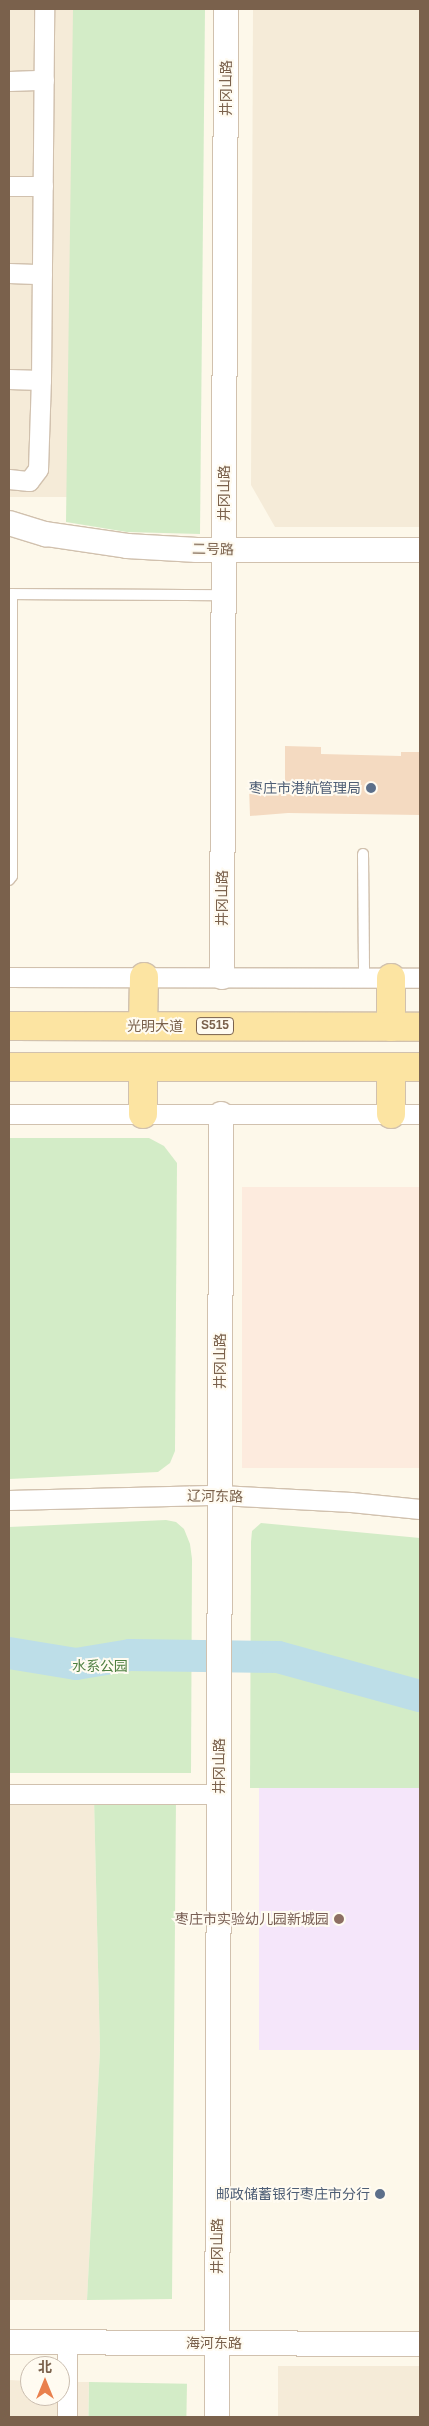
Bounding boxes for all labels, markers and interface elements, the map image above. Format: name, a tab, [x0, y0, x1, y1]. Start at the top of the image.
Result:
street label: 井冈山路	[218, 60, 234, 116]
street label: 井冈山路	[216, 465, 232, 521]
street label: 二号路	[192, 540, 234, 558]
place label: 枣庄市港航管理局	[249, 780, 361, 796]
marker: 枣庄市港航管理局	[365, 782, 377, 794]
street label: 井冈山路	[214, 870, 230, 926]
road number: S515	[195, 1016, 235, 1036]
street label: 光明大道	[127, 1018, 183, 1034]
street label: 井冈山路	[212, 1333, 228, 1389]
street label: 辽河东路	[187, 1487, 243, 1505]
park label: 水系公园	[72, 1658, 128, 1674]
street label: 井冈山路	[211, 1738, 227, 1794]
place label: 枣庄市实验幼儿园新城园	[175, 1911, 329, 1927]
marker: 枣庄市实验幼儿园新城园	[333, 1913, 345, 1925]
place label: 邮政储蓄银行枣庄市分行	[216, 2186, 370, 2202]
marker: 邮政储蓄银行枣庄市分行	[374, 2188, 386, 2200]
street label: 井冈山路	[209, 2218, 225, 2274]
street label: 海河东路	[186, 2335, 242, 2351]
north arrow	[20, 2356, 70, 2406]
text: 北	[38, 2359, 52, 2375]

